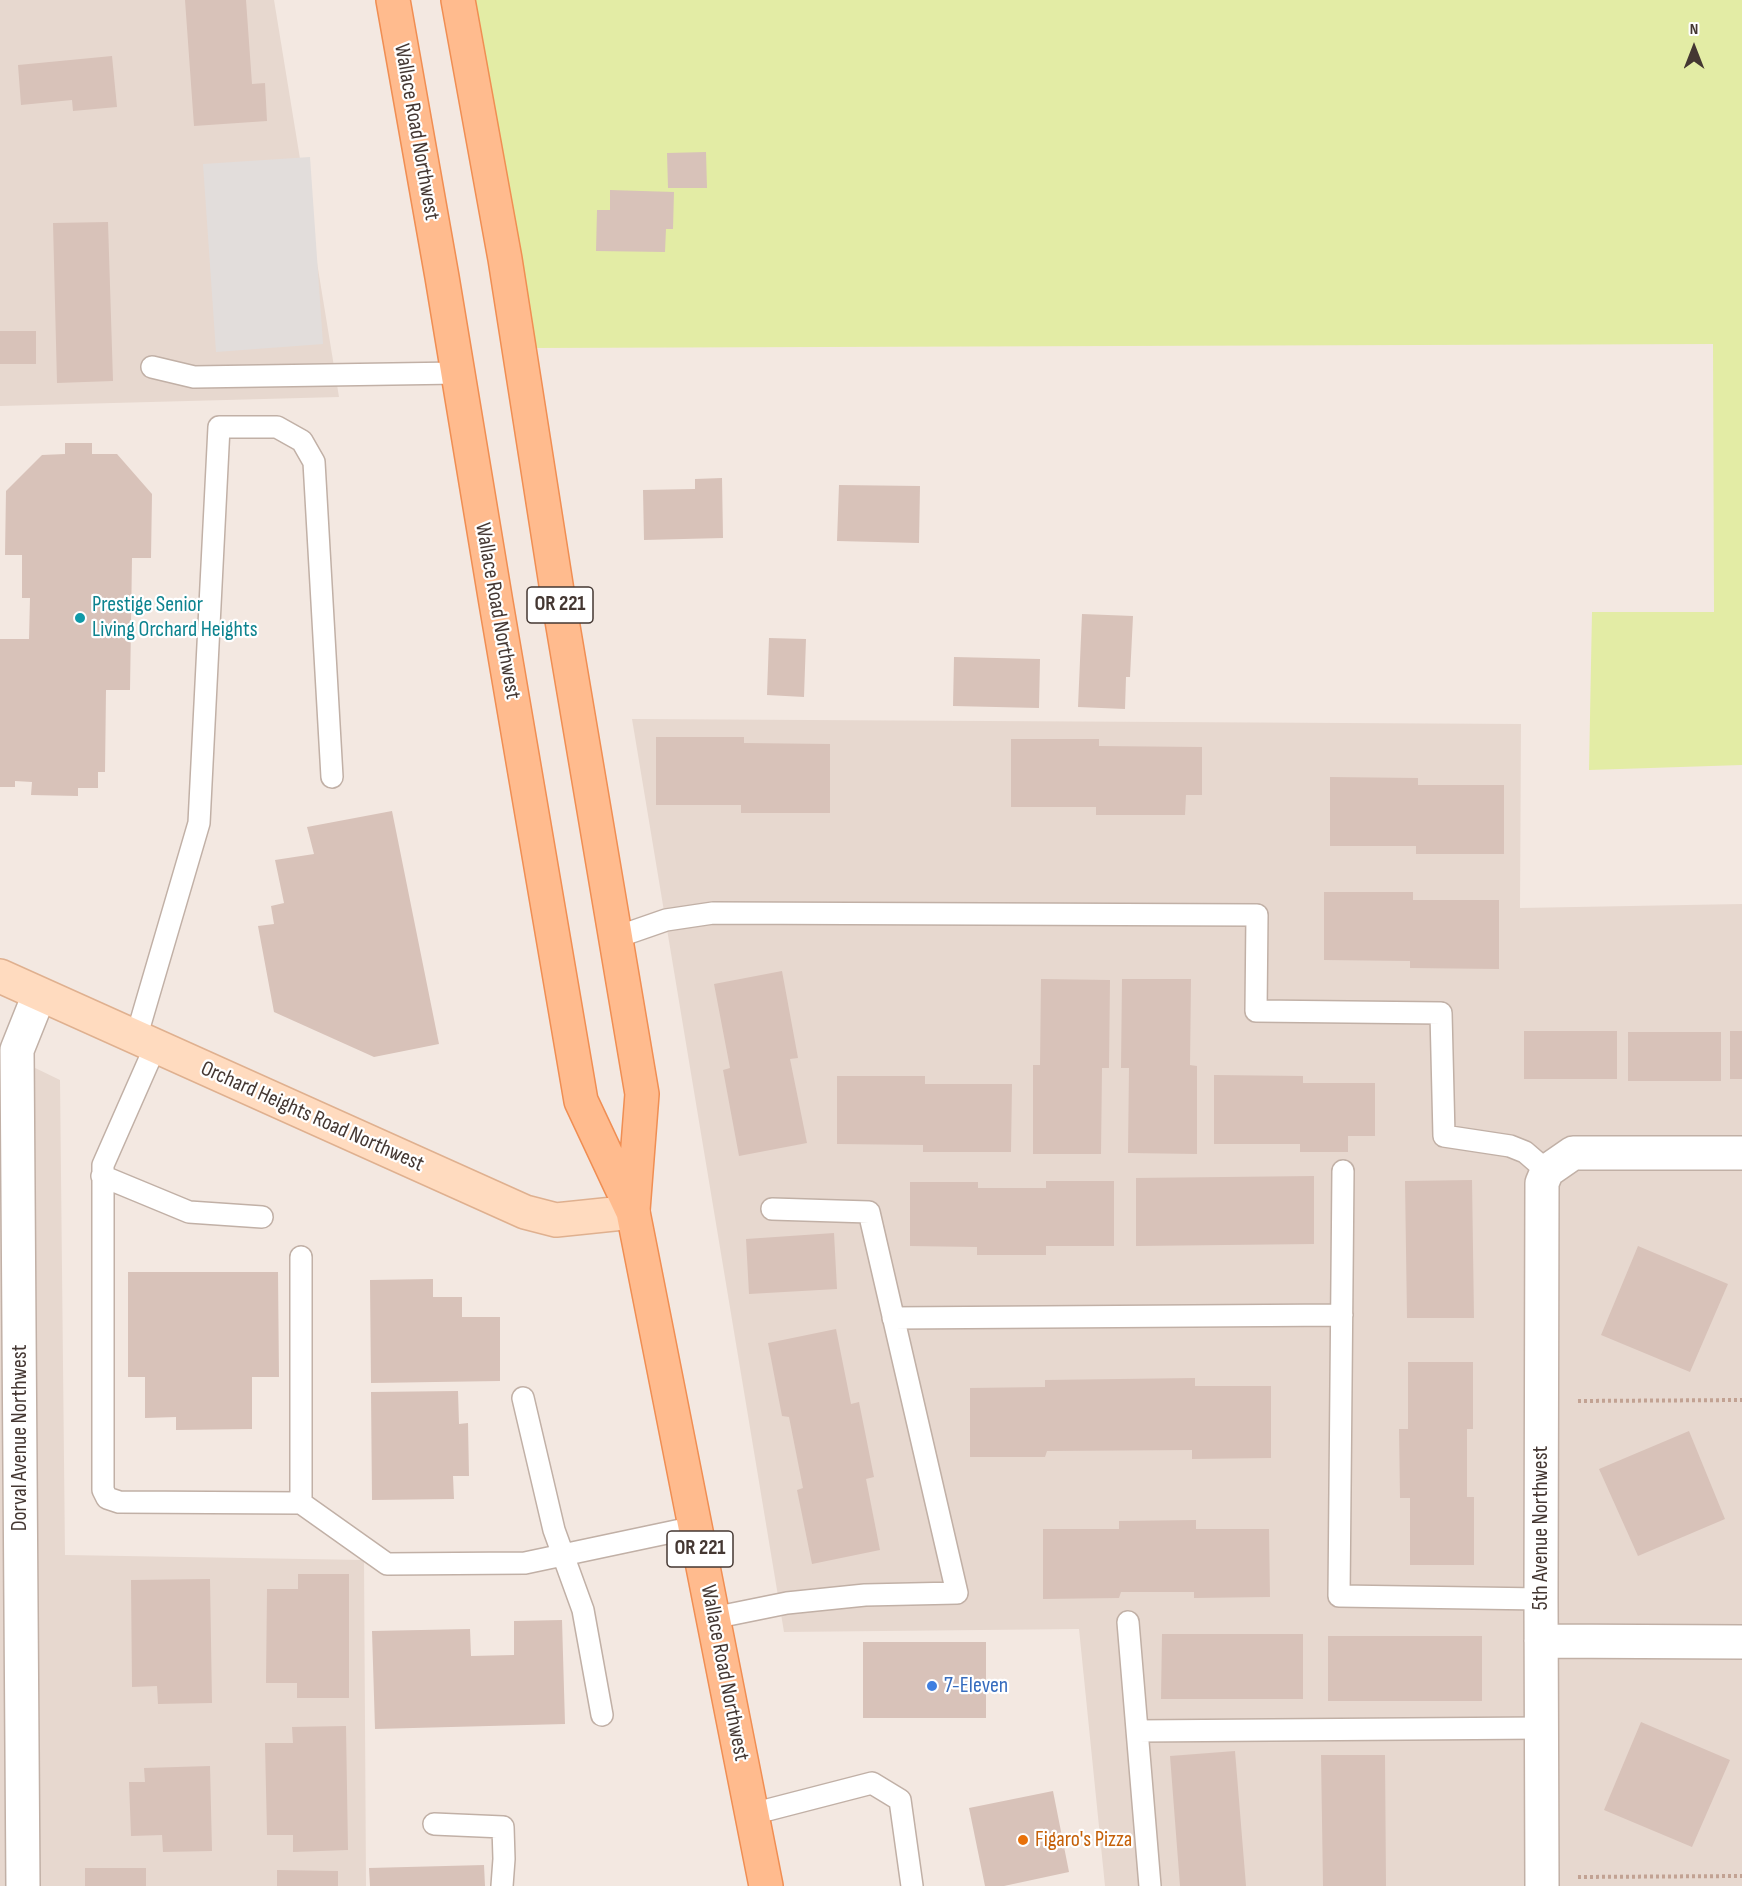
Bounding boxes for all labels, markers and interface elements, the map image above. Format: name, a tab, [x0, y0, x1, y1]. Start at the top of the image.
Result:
north arrow	[1664, 18, 1724, 78]
text: N	[1690, 20, 1698, 39]
street label: Wallace Road Northwest	[387, 42, 445, 222]
street label: Wallace Road Northwest	[468, 521, 526, 701]
road number: OR 221	[527, 587, 593, 623]
place label: Prestige Senior Living Orchard Heights	[92, 592, 258, 644]
marker: Prestige Senior Living Orchard Heights	[73, 611, 87, 625]
street label: Orchard Heights Road Northwest	[196, 1056, 428, 1178]
street label: Dorval Avenue Northwest	[7, 1345, 33, 1531]
street label: 5th Avenue Northwest	[1528, 1446, 1554, 1610]
road number: OR 221	[667, 1531, 733, 1567]
street label: Wallace Road Northwest	[694, 1583, 754, 1763]
place label: 7-Eleven	[944, 1673, 1008, 1699]
marker: 7-Eleven	[925, 1679, 939, 1693]
place label: Figaro's Pizza	[1035, 1827, 1132, 1853]
marker: Figaro's Pizza	[1016, 1833, 1030, 1847]

